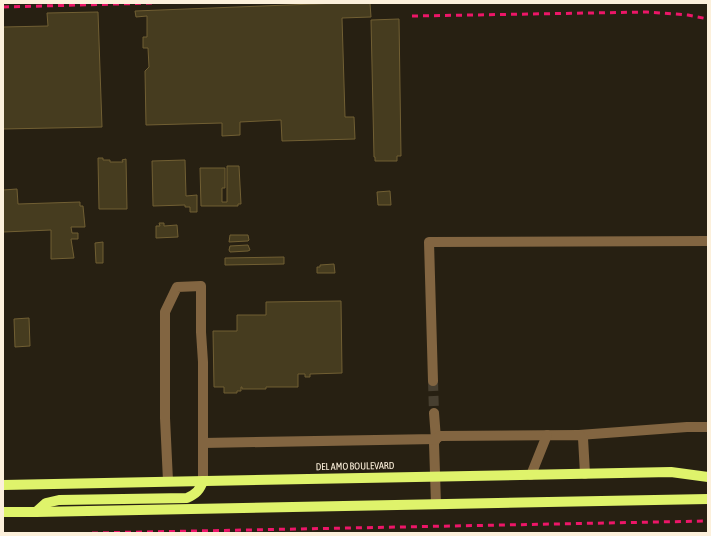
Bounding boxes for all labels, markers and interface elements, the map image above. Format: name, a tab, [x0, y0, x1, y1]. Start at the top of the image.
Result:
street label: DEL AMO BOULEVARD	[316, 460, 395, 472]

